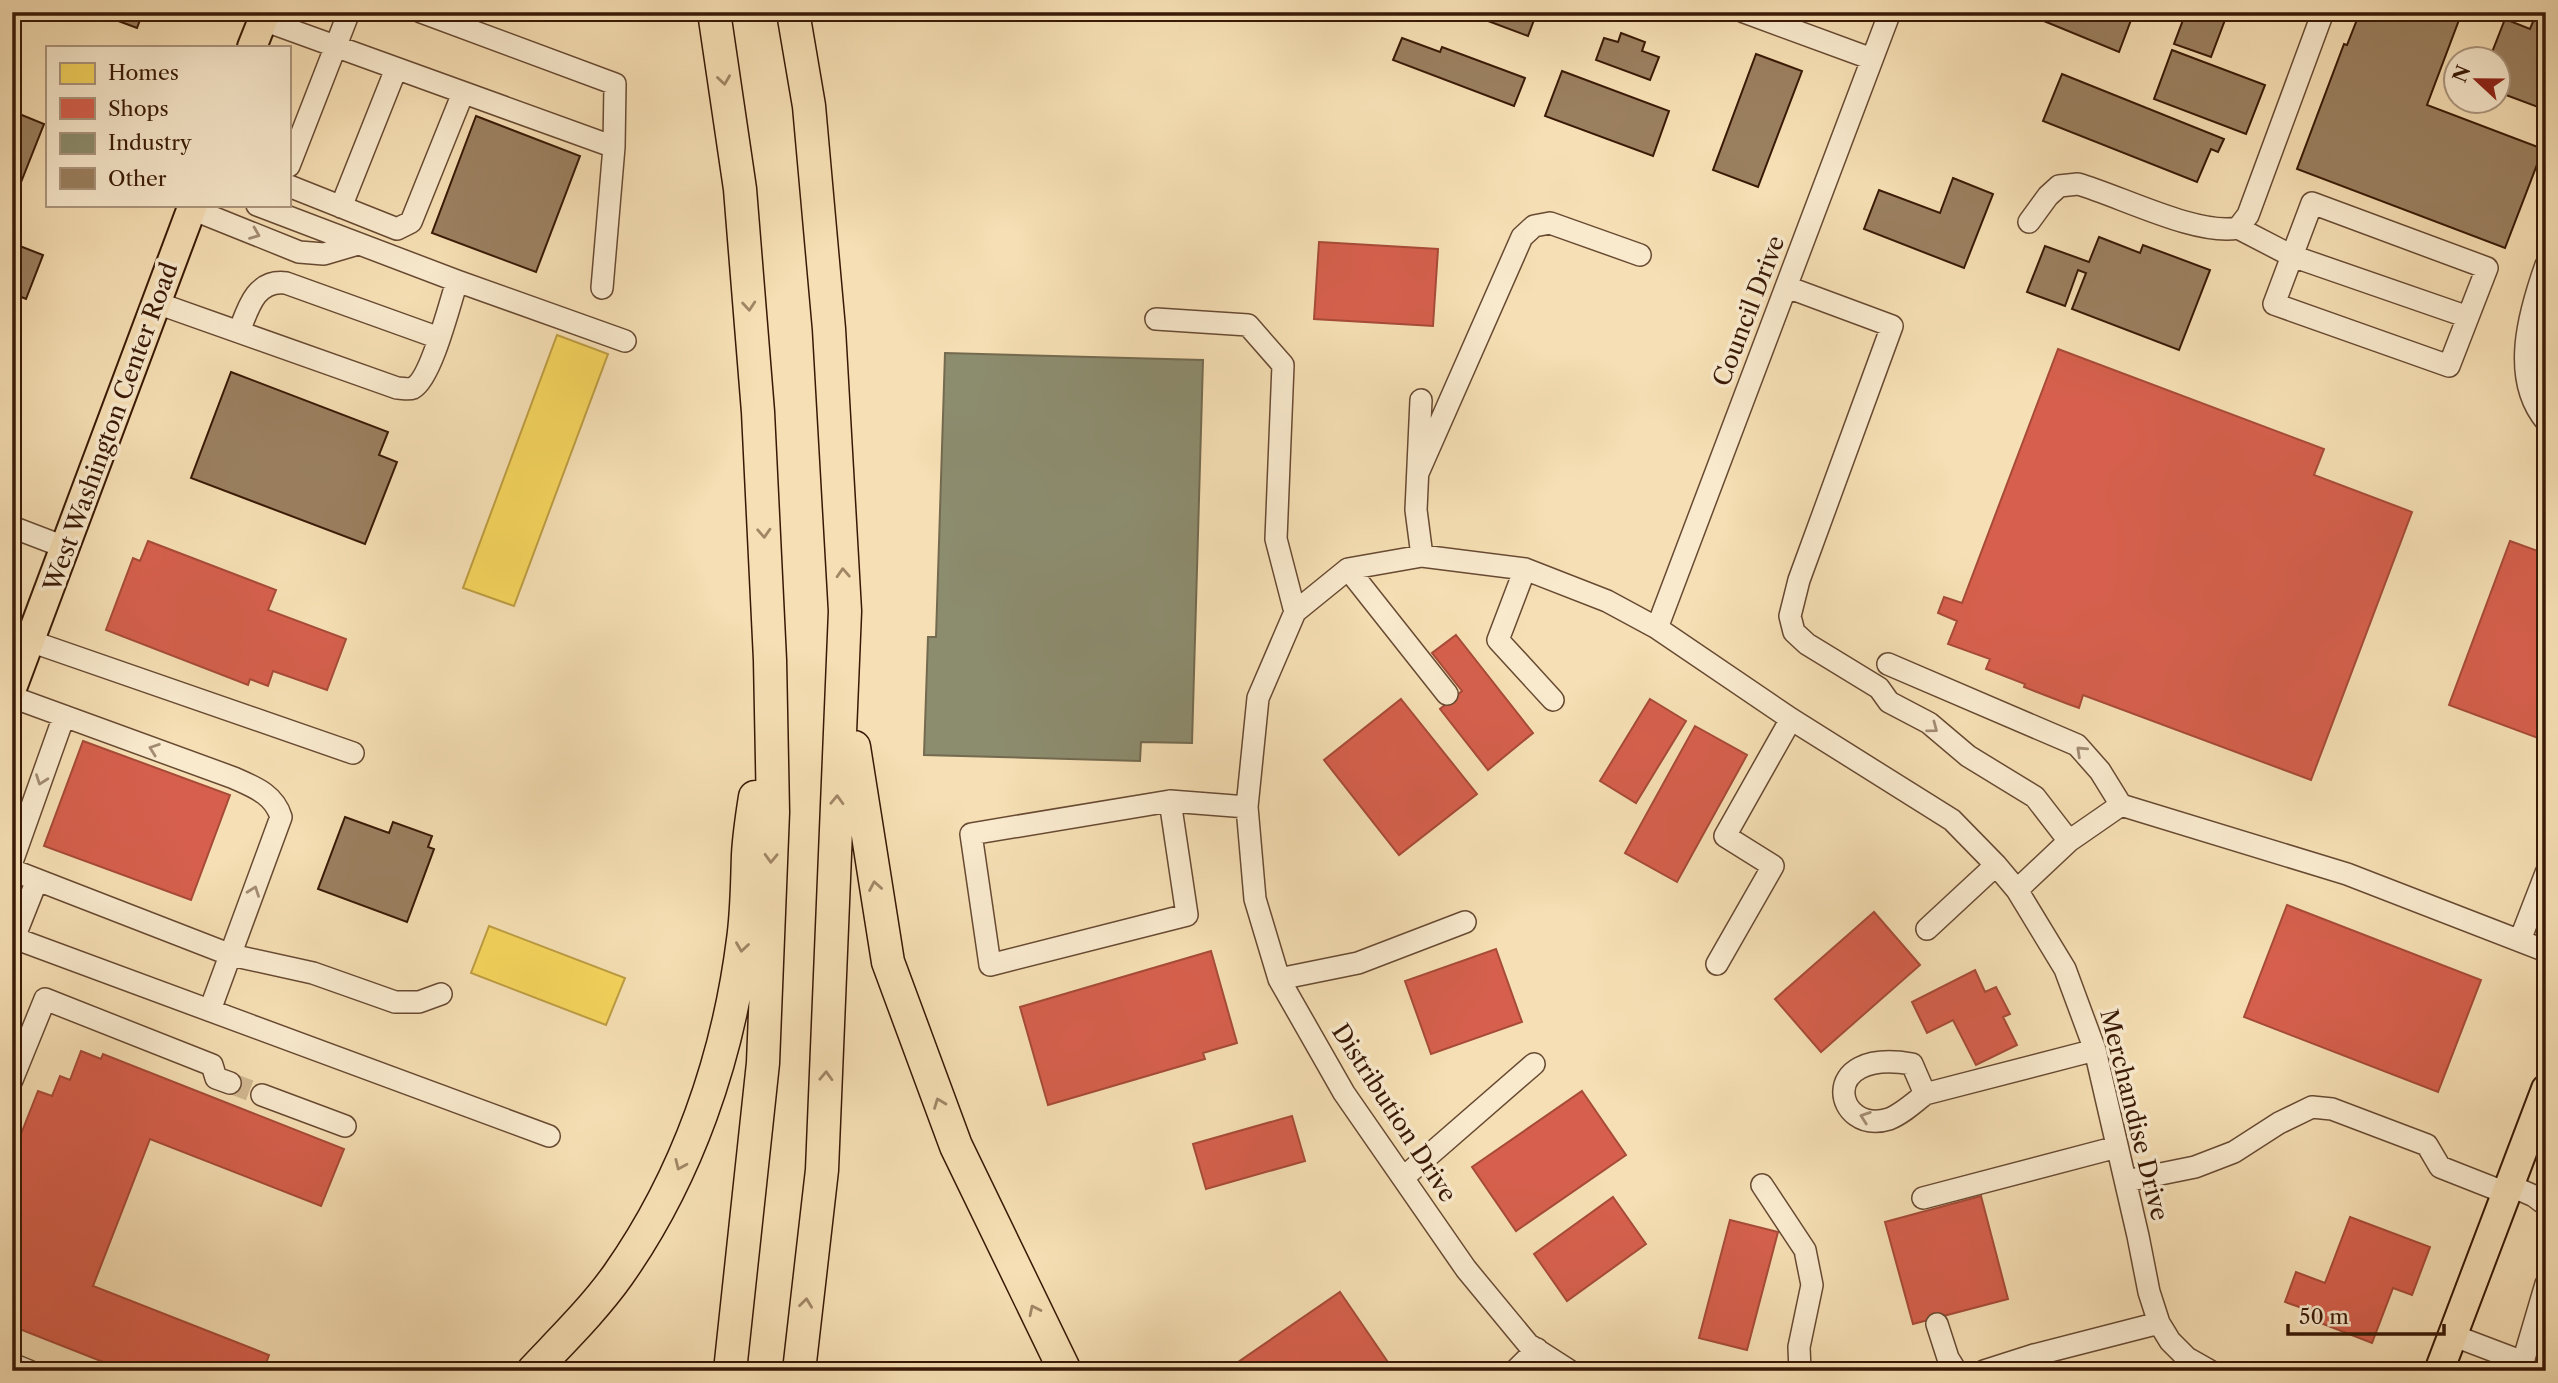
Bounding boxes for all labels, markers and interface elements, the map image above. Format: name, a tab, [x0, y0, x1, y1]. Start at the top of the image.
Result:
legend	[46, 46, 290, 206]
north arrow	[2442, 46, 2512, 116]
text: Homes	[108, 60, 179, 85]
text: N	[2448, 62, 2475, 86]
one-way arrow	[716, 74, 731, 86]
text: Shops	[108, 96, 169, 121]
text: Industry	[108, 130, 192, 155]
text: Other	[108, 166, 167, 191]
one-way arrow	[249, 226, 261, 240]
street label: Council Drive	[1707, 231, 1791, 390]
street label: West Washington Center Road	[37, 258, 184, 596]
one-way arrow	[741, 301, 756, 312]
one-way arrow	[756, 528, 771, 539]
one-way arrow	[836, 567, 851, 578]
one-way arrow	[1925, 719, 1938, 732]
one-way arrow	[149, 743, 161, 757]
one-way arrow	[2076, 747, 2089, 759]
one-way arrow	[35, 774, 49, 786]
one-way arrow	[830, 794, 845, 805]
one-way arrow	[764, 853, 779, 864]
one-way arrow	[868, 880, 883, 892]
one-way arrow	[246, 885, 260, 897]
one-way arrow	[735, 941, 750, 953]
street label: Merchandise Drive	[2094, 1006, 2175, 1224]
street label: Distribution Drive	[1326, 1018, 1463, 1207]
one-way arrow	[818, 1071, 833, 1082]
one-way arrow	[934, 1098, 948, 1110]
one-way arrow	[1860, 1111, 1872, 1125]
one-way arrow	[674, 1157, 688, 1170]
scale bar	[2288, 1292, 2444, 1336]
one-way arrow	[799, 1297, 814, 1309]
text: 50 m	[2299, 1304, 2349, 1329]
one-way arrow	[1028, 1305, 1042, 1317]

